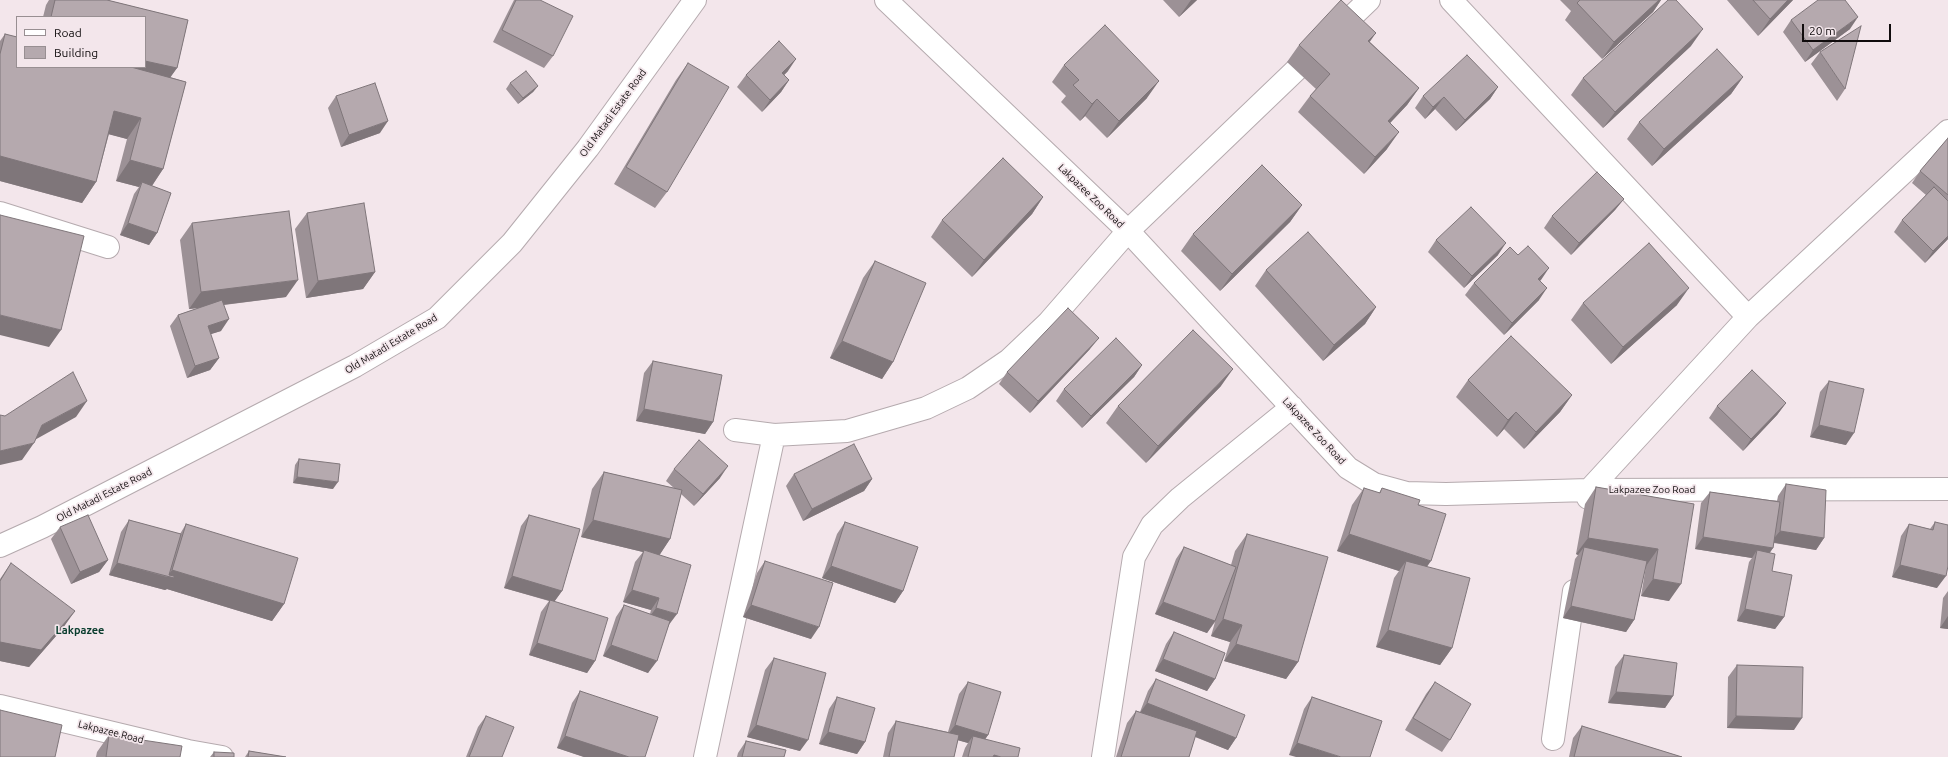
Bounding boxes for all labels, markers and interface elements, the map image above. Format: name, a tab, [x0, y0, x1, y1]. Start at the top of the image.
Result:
legend	[16, 16, 146, 68]
scale bar	[1804, 16, 1893, 42]
text: 20 m	[1809, 24, 1836, 37]
text: Road	[54, 26, 82, 39]
text: Building	[54, 46, 98, 59]
street label: Old Matadi Estate Road	[577, 67, 649, 159]
street label: Lakpazee Zoo Road	[1056, 162, 1126, 230]
street label: Old Matadi Estate Road	[343, 312, 439, 376]
street label: Lakpazee Zoo Road	[1280, 395, 1348, 467]
street label: Old Matadi Estate Road	[54, 466, 154, 524]
street label: Lakpazee Zoo Road	[1609, 484, 1695, 496]
district label: Lakpazee	[56, 623, 104, 637]
street label: Lakpazee Road	[77, 718, 145, 746]

